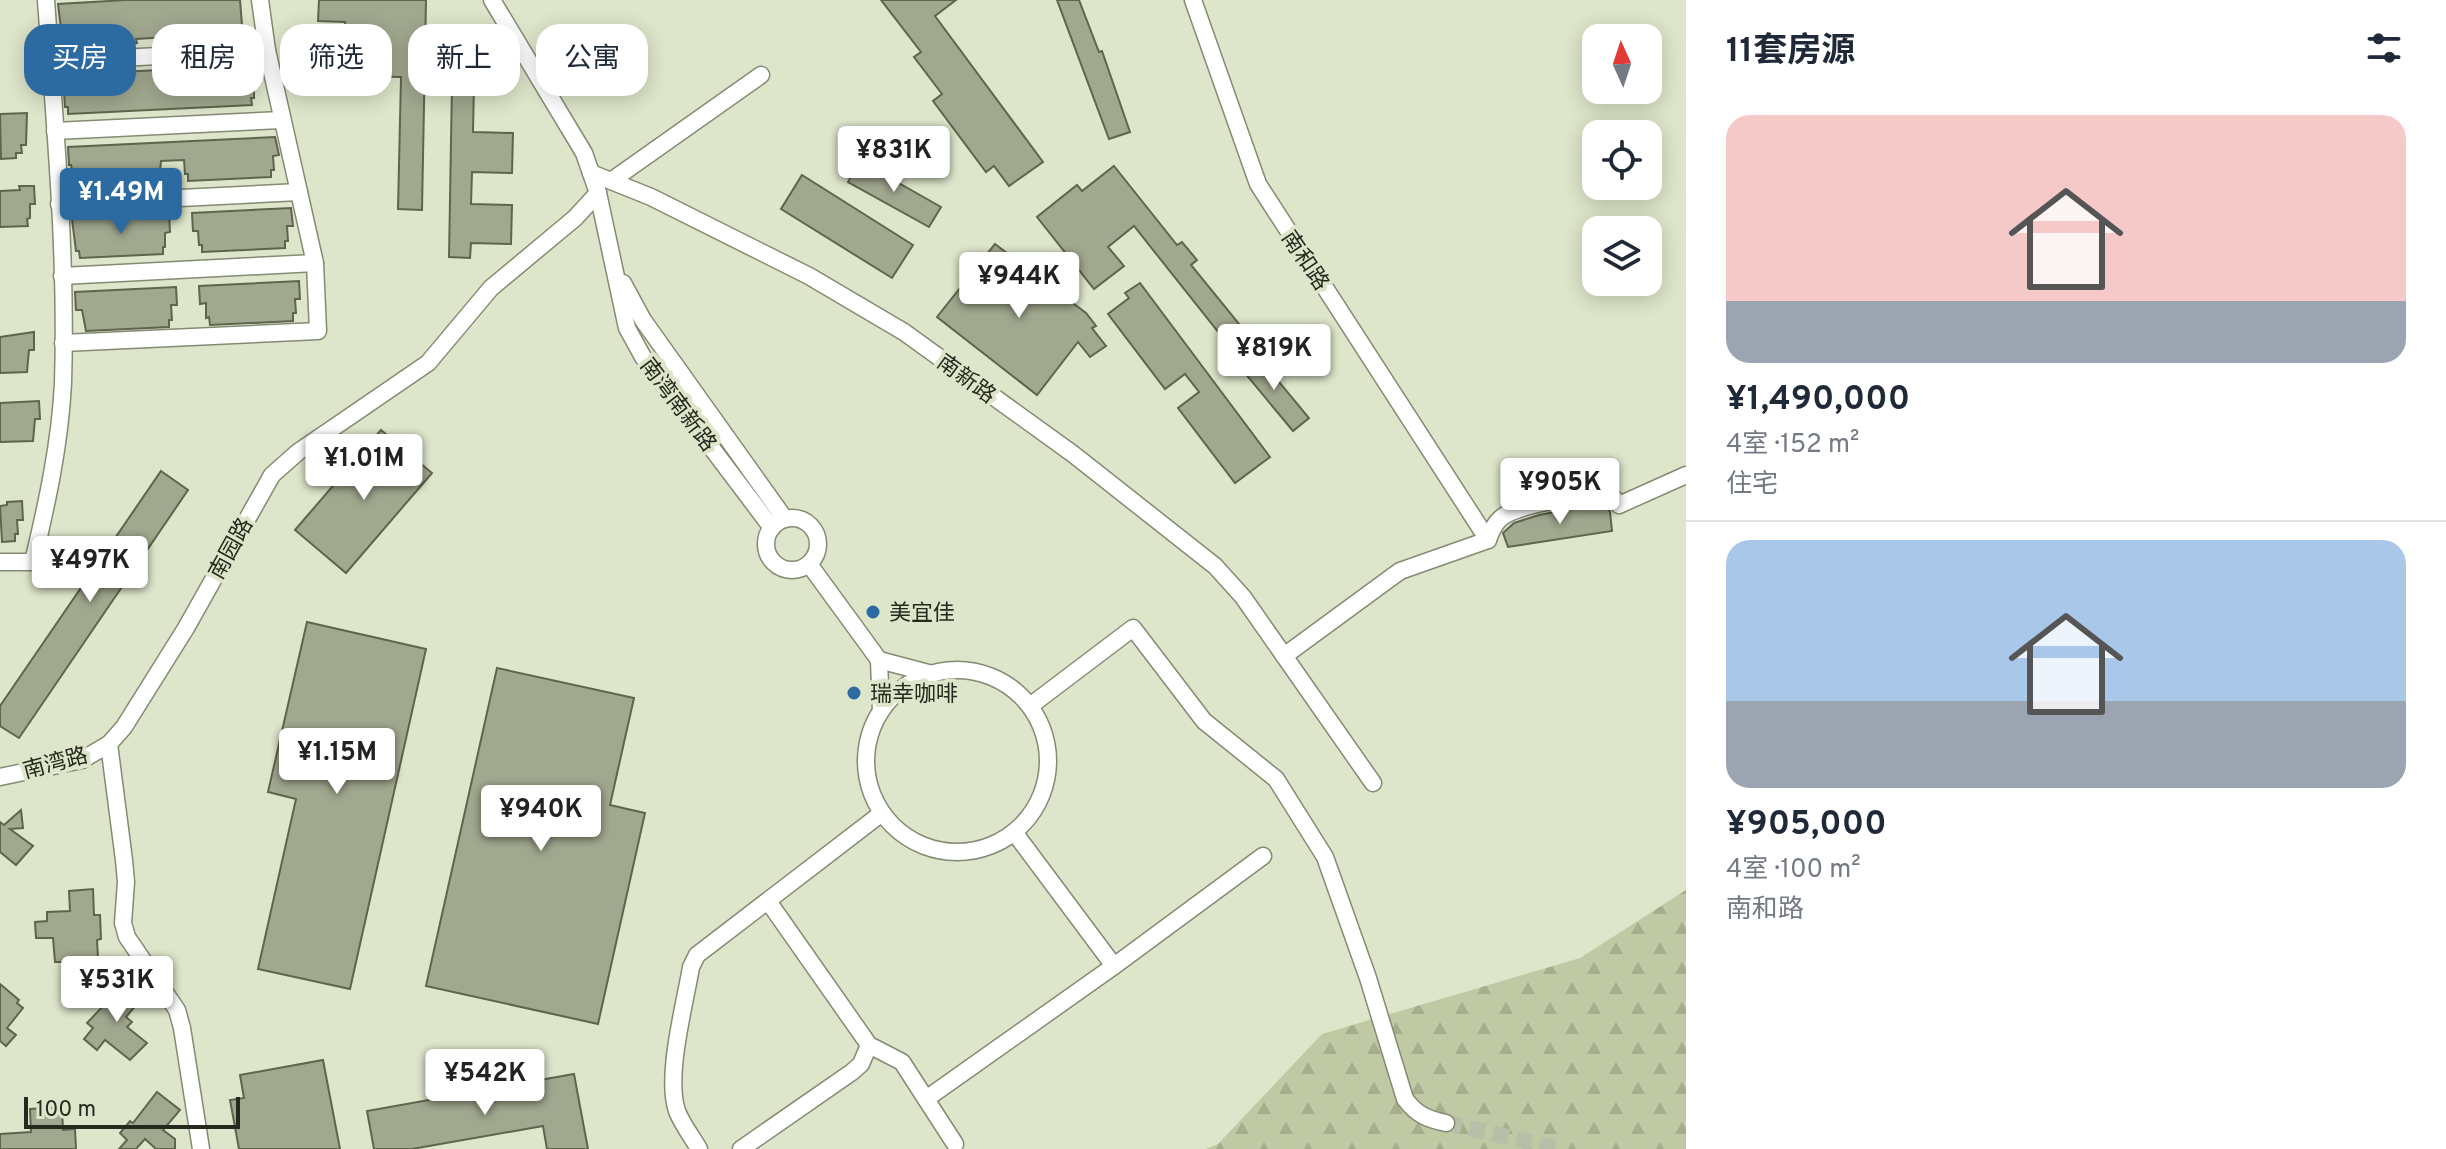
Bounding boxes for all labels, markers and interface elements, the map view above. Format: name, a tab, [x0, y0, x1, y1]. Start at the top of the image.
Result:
chip: 买房	[24, 24, 136, 96]
chip: 租房	[152, 24, 264, 96]
chip: 筛选	[280, 24, 392, 96]
chip: 新上	[408, 24, 520, 96]
chip: 公寓	[536, 24, 648, 96]
north arrow	[1582, 24, 1662, 104]
map controls	[1582, 24, 1662, 296]
icon: filters	[2362, 26, 2406, 70]
text: 11套房源	[1726, 31, 1855, 74]
button: locate	[1582, 120, 1662, 200]
pin: ¥831K	[838, 126, 950, 194]
text: ¥831K	[856, 135, 932, 168]
icon: home	[1994, 167, 2138, 311]
pin: ¥1.49M	[56, 168, 186, 236]
text: ¥1.49M	[78, 177, 164, 210]
button: layers	[1582, 216, 1662, 296]
street label: 南和路	[1274, 226, 1334, 296]
pin: ¥944K	[963, 252, 1075, 320]
text: ¥944K	[977, 261, 1061, 294]
pin: ¥819K	[1218, 324, 1330, 392]
text: ¥819K	[1236, 333, 1312, 366]
street label: 南新路	[931, 350, 1000, 410]
street label: 南湾南新路	[633, 353, 721, 458]
text: ¥1,490,000	[1726, 379, 1910, 422]
text: 4室 · 152 m²	[1726, 429, 1860, 462]
pin: ¥1.01M	[299, 434, 429, 502]
text: ¥1.01M	[323, 443, 405, 476]
pin: ¥905K	[1504, 458, 1616, 526]
text: ¥905K	[1518, 467, 1602, 500]
text: 住宅	[1726, 469, 1778, 502]
street label: 南园路	[204, 514, 260, 585]
pin: ¥497K	[34, 536, 146, 604]
text: ¥497K	[50, 545, 130, 578]
icon: home	[1994, 592, 2138, 736]
place label: 美宜佳	[889, 601, 955, 628]
marker: 美宜佳	[864, 603, 882, 621]
place label: 瑞幸咖啡	[870, 682, 958, 709]
marker: 瑞幸咖啡	[845, 684, 863, 702]
pin: ¥1.15M	[272, 728, 402, 796]
text: ¥1.15M	[297, 737, 377, 770]
street label: 南湾路	[20, 743, 91, 786]
pin: ¥940K	[485, 785, 597, 853]
text: ¥940K	[499, 794, 583, 827]
text: ¥905,000	[1726, 804, 1887, 847]
text: 4室 · 100 m²	[1726, 854, 1861, 887]
text: 南和路	[1726, 894, 1804, 927]
pin: ¥531K	[61, 956, 173, 1024]
text: ¥531K	[79, 965, 155, 998]
pin: ¥542K	[429, 1049, 541, 1117]
text: ¥542K	[443, 1058, 527, 1091]
scale bar	[24, 1093, 240, 1129]
text: 100 m	[36, 1097, 96, 1124]

